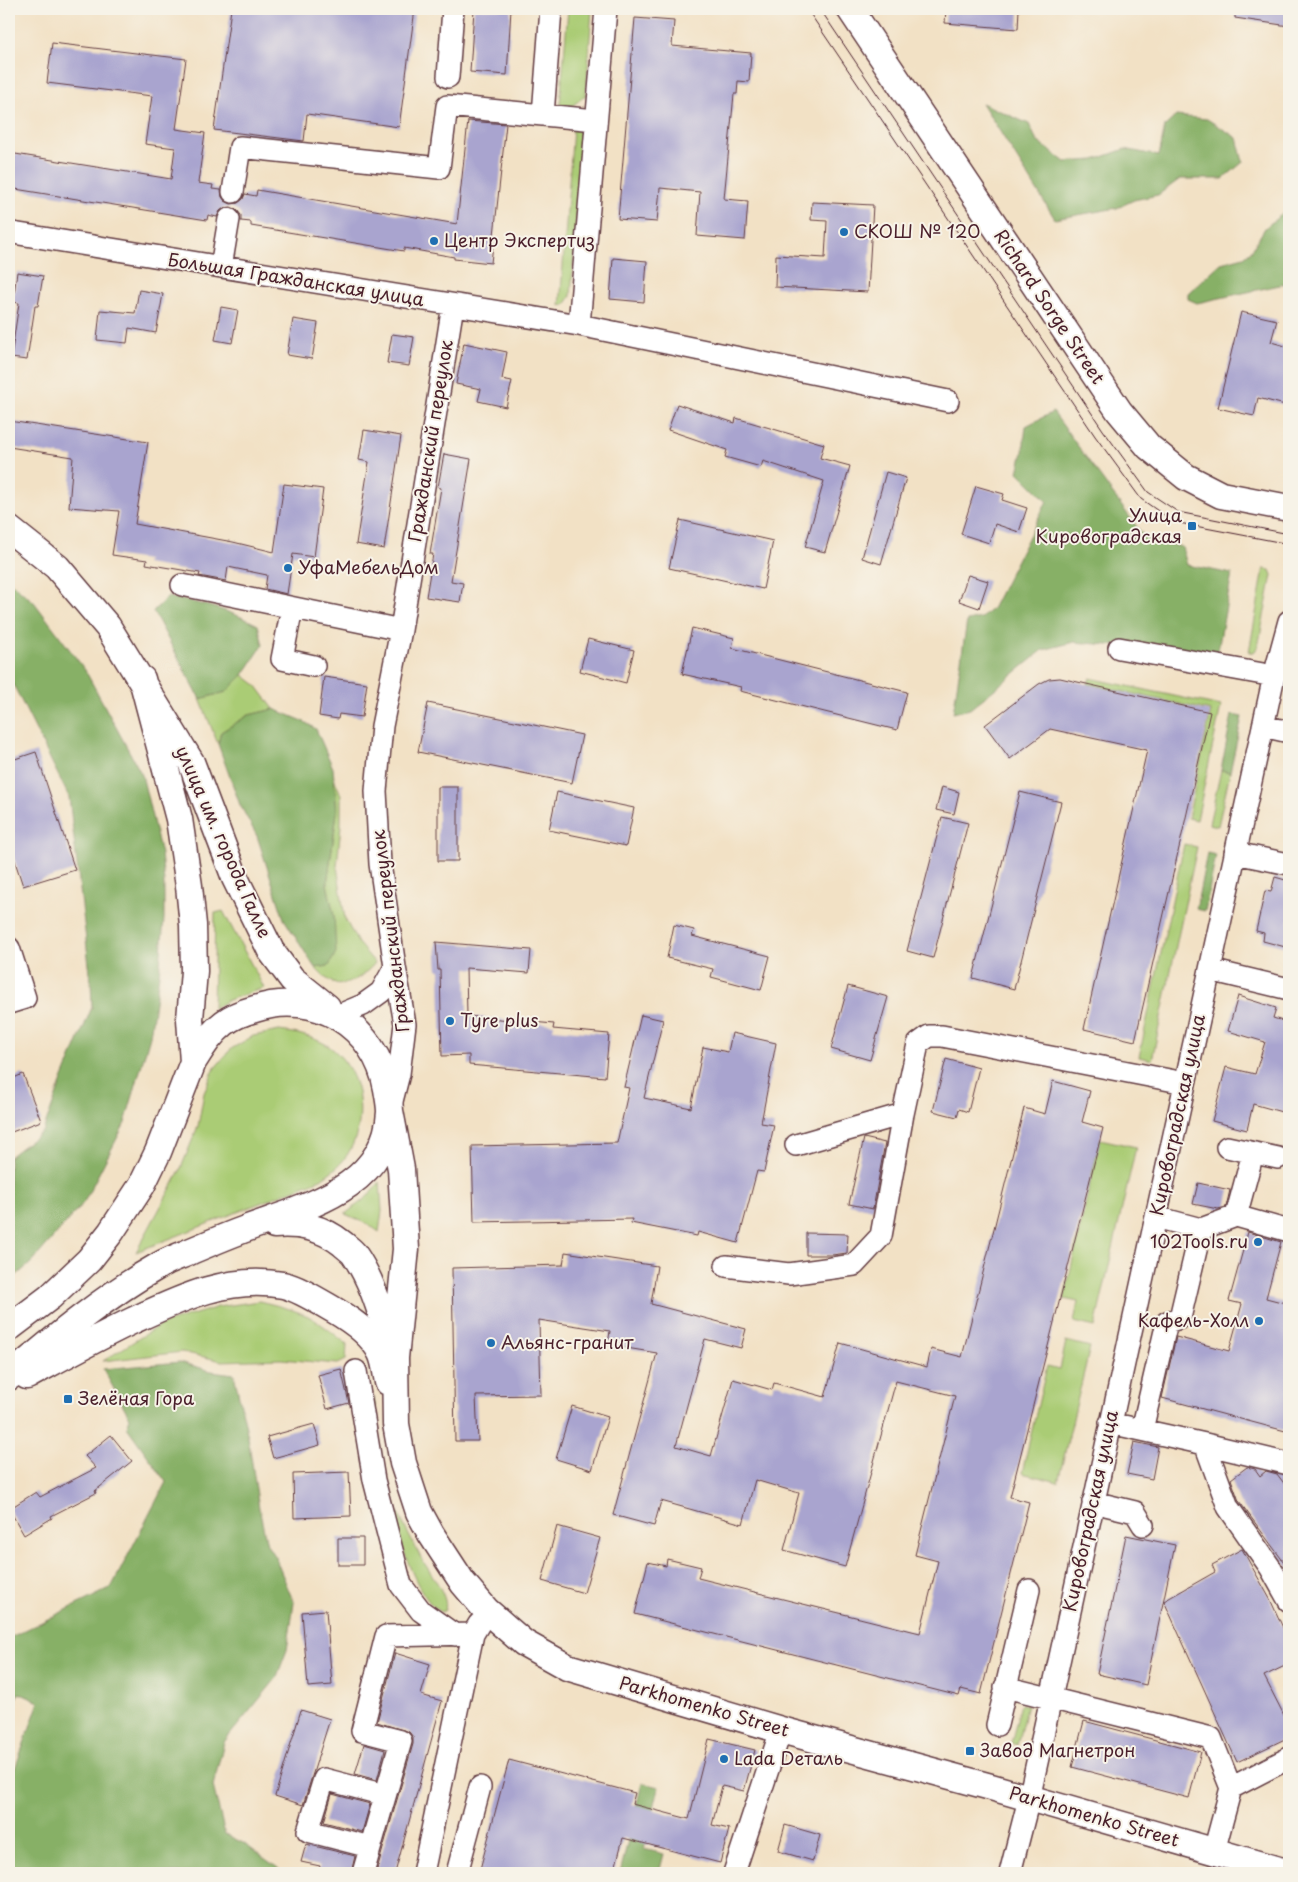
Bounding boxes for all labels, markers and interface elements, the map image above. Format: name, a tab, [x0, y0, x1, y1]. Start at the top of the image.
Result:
place label: СКОШ № 120	[854, 217, 981, 244]
street label: Richard Sorge Street	[988, 223, 1112, 389]
place label: Центр Экспертиз	[444, 226, 595, 253]
marker: СКОШ № 120	[838, 226, 850, 238]
marker: Центр Экспертиз	[428, 235, 440, 247]
street label: Большая Гражданская улица	[166, 245, 427, 312]
street label: Гражданский переулок	[400, 338, 459, 544]
place label: Улица Кировоградская	[1036, 501, 1183, 549]
marker: Улица Кировоградская	[1186, 520, 1198, 532]
place label: УфаМебельДом	[298, 553, 439, 580]
marker: УфаМебельДом	[282, 562, 294, 574]
street label: улица им. города Галле	[170, 741, 279, 942]
street label: Гражданский переулок	[364, 828, 415, 1034]
place label: Tyre plus	[460, 1006, 539, 1033]
street label: Кировоградская улица	[1142, 1011, 1211, 1218]
marker: Tyre plus	[444, 1015, 456, 1027]
place label: 102Tools.ru	[1150, 1227, 1248, 1254]
marker: 102Tools.ru	[1252, 1236, 1264, 1248]
place label: Кафель-Холл	[1138, 1306, 1249, 1333]
marker: Кафель-Холл	[1253, 1315, 1265, 1327]
place label: Альянс-гранит	[501, 1328, 634, 1355]
marker: Альянс-гранит	[485, 1337, 497, 1349]
place label: Зелёная Гора	[78, 1384, 195, 1411]
marker: Зелёная Гора	[62, 1393, 74, 1405]
street label: Кировоградская улица	[1055, 1407, 1124, 1614]
street label: Parkhomenko Street	[616, 1668, 792, 1743]
place label: Завод Магнетрон	[980, 1736, 1136, 1763]
place label: Lada Dеталь	[734, 1744, 843, 1771]
marker: Завод Магнетрон	[964, 1745, 976, 1757]
marker: Lada Dеталь	[718, 1753, 730, 1765]
street label: Parkhomenko Street	[1006, 1778, 1182, 1853]

